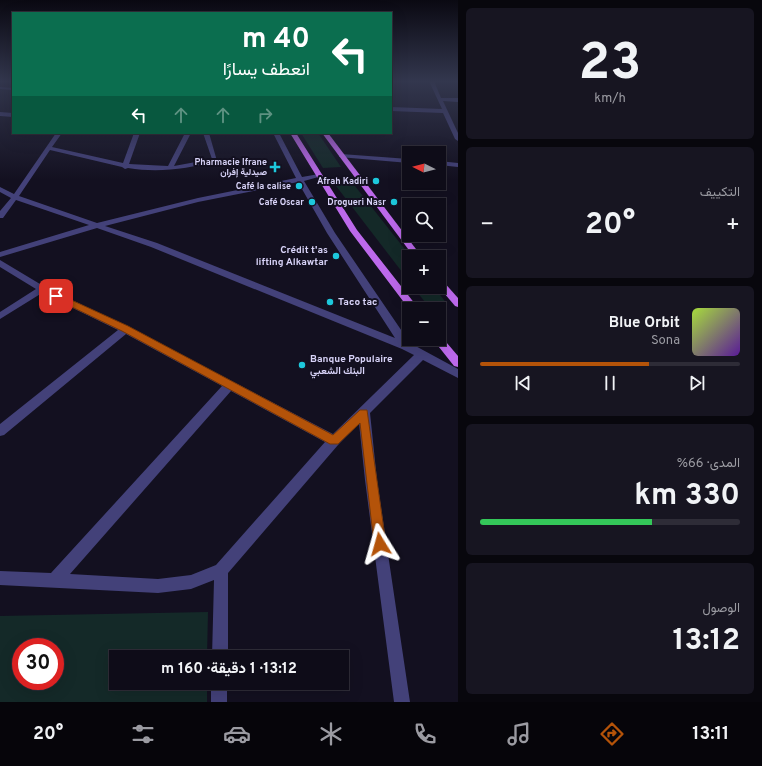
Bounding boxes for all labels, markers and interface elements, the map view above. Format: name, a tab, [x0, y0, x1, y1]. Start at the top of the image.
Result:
text: 40 m	[242, 22, 310, 58]
icon: left	[324, 28, 376, 80]
text: 23	[579, 32, 642, 98]
text: انعطف يسارًا	[223, 59, 310, 82]
text: km/h	[594, 91, 626, 107]
icon: left	[128, 104, 150, 126]
icon: ahead	[170, 104, 192, 126]
icon: ahead	[212, 104, 234, 126]
icon: right	[254, 104, 276, 126]
north arrow	[402, 146, 446, 190]
map controls	[402, 146, 446, 346]
place label: Pharmacie Ifrane صيدلية إفران	[195, 157, 267, 178]
marker: Pharmacie Ifrane صيدلية إفران	[270, 162, 280, 172]
place label: Afrah Kadiri	[317, 176, 368, 187]
marker: Afrah Kadiri	[371, 176, 381, 186]
place label: Café la calise	[236, 181, 291, 192]
marker: Café la calise	[294, 181, 304, 191]
text: التكييف	[700, 185, 740, 201]
place label: Café Oscar	[259, 197, 304, 208]
marker: Café Oscar	[307, 197, 317, 207]
place label: Drogueri Nasr	[327, 197, 386, 208]
marker: Drogueri Nasr	[389, 197, 399, 207]
button: search	[402, 198, 446, 242]
text: 20°	[585, 207, 635, 244]
text: −	[480, 212, 494, 239]
text: +	[726, 212, 740, 239]
place label: Crédit t'as lifting Alkawtar	[256, 244, 329, 269]
button: +	[402, 250, 446, 294]
marker: Crédit t'as lifting Alkawtar	[331, 251, 341, 261]
pin	[39, 279, 73, 313]
icon: arrive	[45, 285, 67, 307]
place label: Taco tac	[338, 296, 377, 309]
marker: Taco tac	[325, 297, 335, 307]
button: −	[402, 302, 446, 346]
text: Blue Orbit	[609, 314, 680, 333]
text: Sona	[651, 333, 680, 349]
place label: Banque Populaire البنك الشعبي	[310, 353, 393, 379]
marker: Banque Populaire البنك الشعبي	[297, 360, 307, 370]
icon: previous	[512, 372, 534, 394]
icon: pause	[599, 372, 621, 394]
icon: next	[686, 372, 708, 394]
text: المدى · 66%	[677, 456, 740, 472]
text: 330 km	[634, 478, 740, 515]
position arrow	[359, 523, 401, 565]
text: الوصول	[702, 601, 740, 617]
text: 13:12	[672, 623, 740, 660]
speed limit sign: 30	[12, 638, 64, 690]
text: 13:12 · 1 دقيقة · 160 m	[161, 660, 297, 679]
icon: filters	[129, 720, 157, 748]
icon: car	[223, 720, 251, 748]
icon: climate	[317, 720, 345, 748]
icon: phone	[411, 720, 439, 748]
icon: music	[505, 720, 533, 748]
icon: directions	[598, 720, 626, 748]
text: 20°	[33, 723, 63, 746]
text: 13:11	[692, 723, 729, 746]

